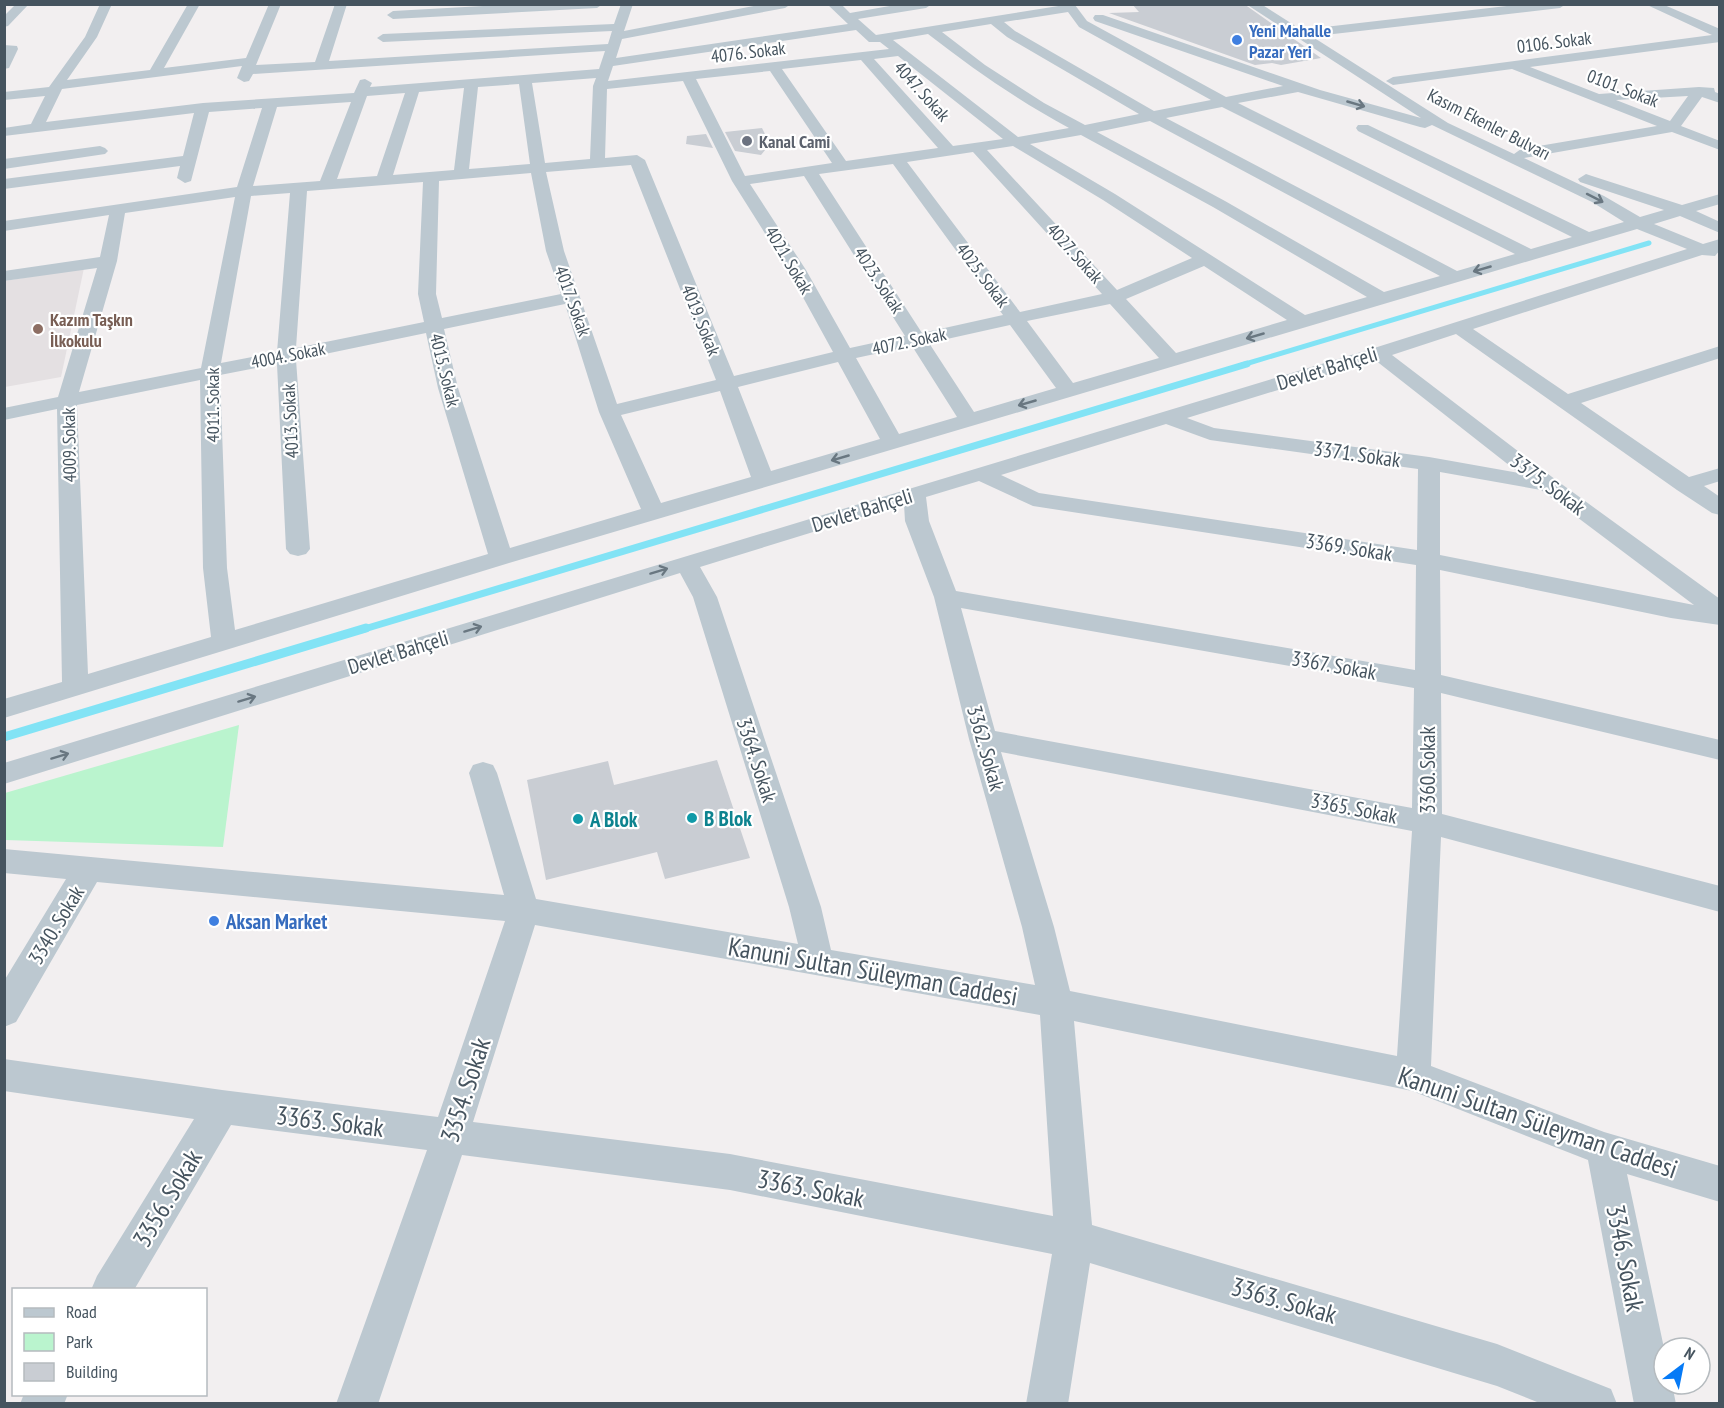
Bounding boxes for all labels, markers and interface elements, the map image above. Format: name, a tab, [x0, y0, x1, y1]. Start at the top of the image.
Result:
place label: Yeni Mahalle Pazar Yeri	[1248, 19, 1331, 63]
street label: 0106. Sokak	[1515, 26, 1593, 58]
marker: Yeni Mahalle Pazar Yeri	[1230, 33, 1244, 47]
street label: 4076. Sokak	[709, 36, 787, 68]
street label: 4047. Sokak	[889, 56, 955, 126]
street label: 0101. Sokak	[1584, 64, 1662, 112]
street label: Kasım Ekenler Bulvarı	[1424, 83, 1554, 165]
one-way arrow	[1346, 99, 1365, 110]
place label: Kanal Cami	[759, 130, 830, 153]
marker: Kanal Cami	[740, 134, 754, 148]
one-way arrow	[1586, 192, 1603, 204]
street label: 4027. Sokak	[1042, 218, 1108, 288]
street label: 4021. Sokak	[760, 222, 818, 298]
street label: 4025. Sokak	[951, 238, 1015, 312]
street label: 4023. Sokak	[849, 242, 909, 318]
street label: 4017. Sokak	[550, 263, 596, 339]
one-way arrow	[1473, 264, 1492, 275]
street label: 4019. Sokak	[676, 281, 726, 359]
place label: Kazım Taşkın İlkokulu	[50, 308, 133, 352]
marker: Kazım Taşkın İlkokulu	[31, 322, 45, 336]
street label: 4072. Sokak	[870, 322, 948, 360]
street label: 4015. Sokak	[425, 331, 465, 409]
one-way arrow	[1246, 331, 1265, 342]
street label: 4004. Sokak	[249, 337, 327, 373]
street label: Devlet Bahçeli	[1273, 340, 1381, 396]
street label: 4011. Sokak	[201, 368, 224, 442]
street label: 4013. Sokak	[277, 383, 303, 459]
one-way arrow	[1018, 398, 1037, 409]
street label: 4009. Sokak	[57, 407, 81, 483]
street label: 3371. Sokak	[1312, 435, 1402, 473]
street label: 3375. Sokak	[1505, 447, 1591, 521]
one-way arrow	[831, 453, 850, 464]
street label: Devlet Bahçeli	[808, 482, 916, 538]
street label: 3369. Sokak	[1304, 527, 1394, 567]
one-way arrow	[649, 565, 668, 576]
one-way arrow	[463, 623, 482, 634]
street label: Devlet Bahçeli	[344, 624, 452, 680]
street label: 3367. Sokak	[1290, 644, 1378, 686]
one-way arrow	[237, 693, 256, 704]
street label: 3362. Sokak	[961, 702, 1011, 794]
street label: 3364. Sokak	[731, 714, 783, 806]
street label: 3360. Sokak	[1414, 726, 1441, 814]
one-way arrow	[50, 750, 69, 761]
street label: 3365. Sokak	[1309, 786, 1399, 830]
place label: B Blok	[704, 805, 752, 832]
place label: A Blok	[589, 806, 638, 833]
marker: B Blok	[685, 811, 699, 825]
marker: A Blok	[571, 812, 585, 826]
street label: 3340. Sokak	[22, 881, 90, 969]
place label: Aksan Market	[225, 908, 327, 935]
marker: Aksan Market	[207, 914, 221, 928]
street label: Kanuni Sultan Süleyman Caddesi	[726, 929, 1020, 1013]
street label: 3354. Sokak	[433, 1033, 497, 1147]
street label: Kanuni Sultan Süleyman Caddesi	[1394, 1059, 1682, 1185]
street label: 3363. Sokak	[274, 1098, 386, 1144]
street label: 3356. Sokak	[125, 1143, 209, 1253]
street label: 3363. Sokak	[755, 1161, 867, 1215]
street label: 3346. Sokak	[1599, 1202, 1653, 1314]
street label: 3363. Sokak	[1227, 1269, 1341, 1331]
legend	[12, 1288, 207, 1396]
text: Road	[66, 1300, 97, 1323]
text: Park	[66, 1330, 93, 1353]
north arrow	[1652, 1336, 1712, 1396]
text: N	[1681, 1343, 1699, 1364]
text: Building	[66, 1360, 118, 1383]

